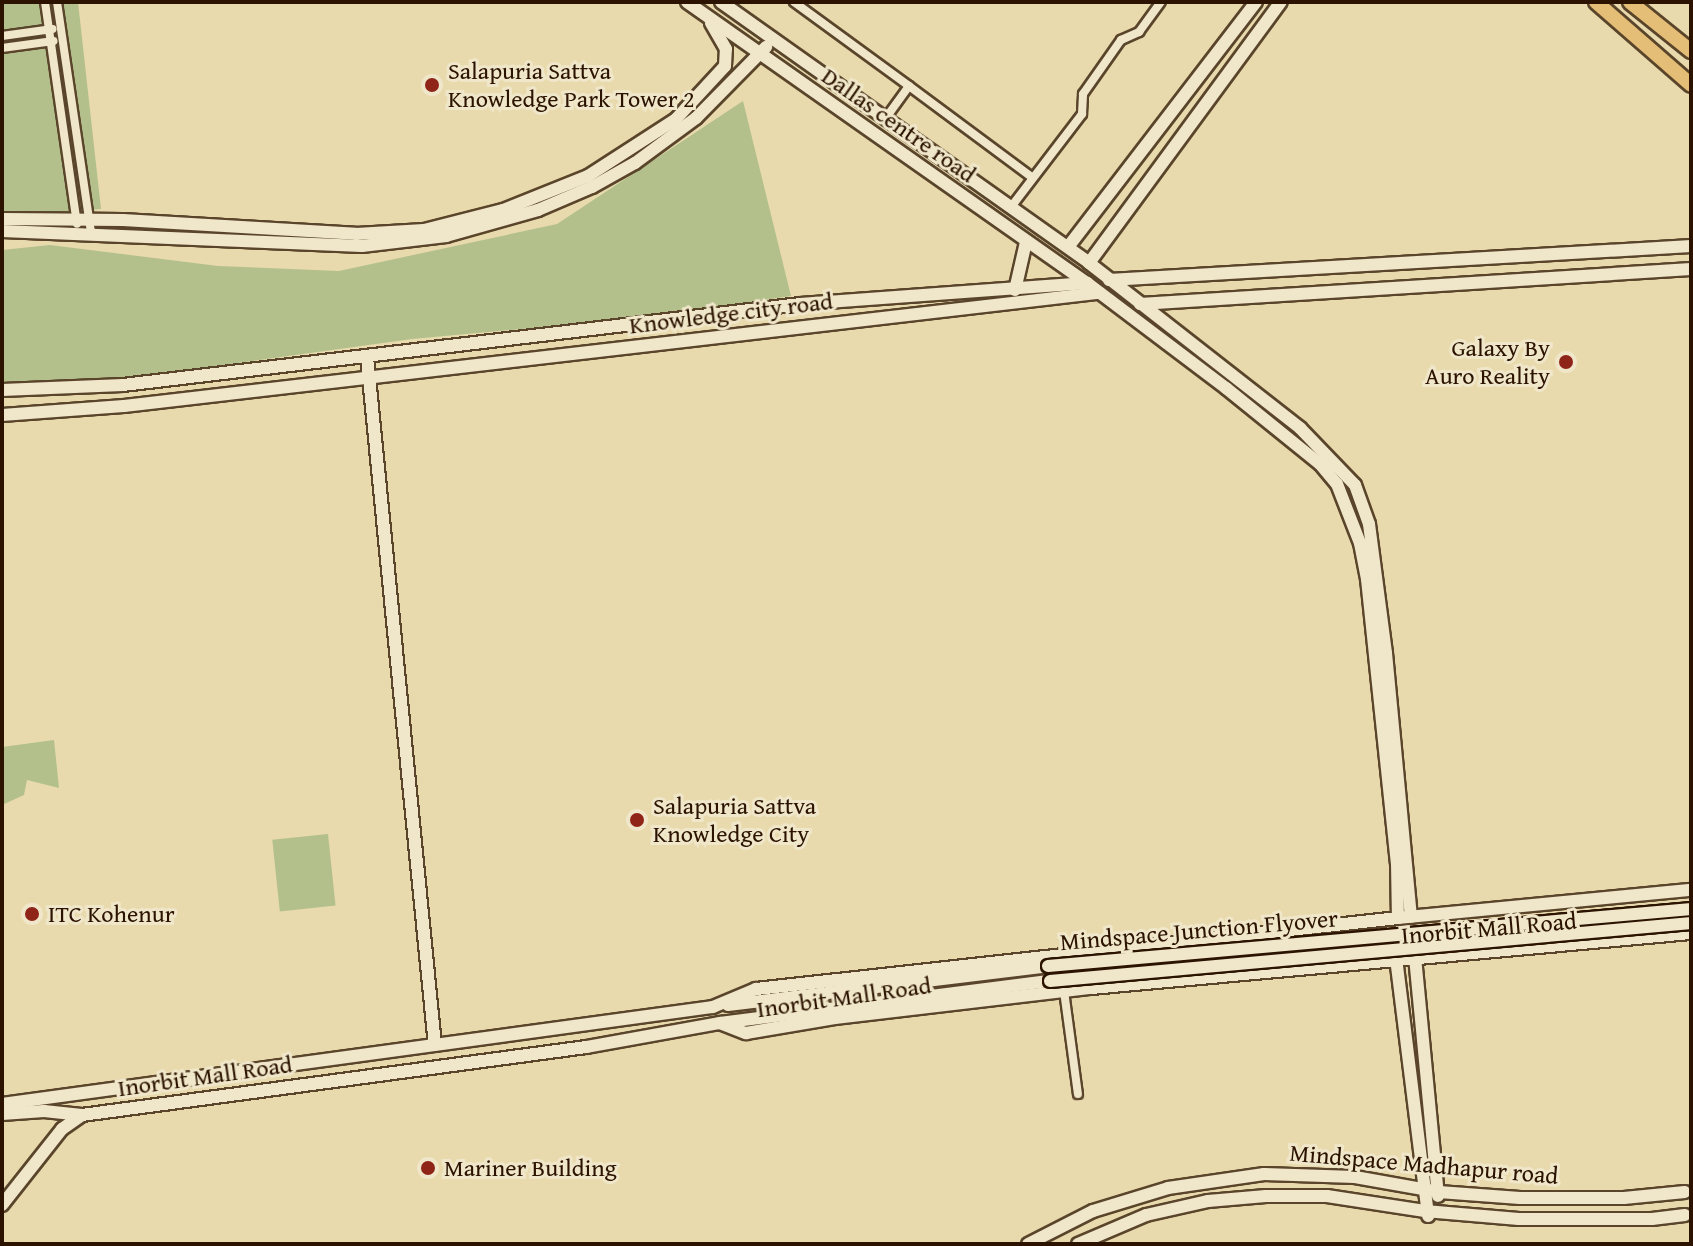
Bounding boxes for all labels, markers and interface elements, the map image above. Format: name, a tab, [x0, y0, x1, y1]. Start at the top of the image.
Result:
place label: Salapuria Sattva Knowledge Park Tower 2	[448, 57, 694, 113]
street label: Dallas centre road	[816, 61, 982, 189]
marker: Salapuria Sattva Knowledge Park Tower 2	[423, 76, 441, 94]
street label: Knowledge city road	[628, 286, 834, 340]
place label: Galaxy By Auro Reality	[1425, 334, 1550, 390]
marker: Galaxy By Auro Reality	[1557, 353, 1575, 371]
place label: Salapuria Sattva Knowledge City	[653, 792, 816, 848]
marker: Salapuria Sattva Knowledge City	[628, 811, 646, 829]
place label: ITC Kohenur	[48, 900, 175, 928]
street label: Mindspace Junction Flyover	[1059, 904, 1339, 956]
marker: ITC Kohenur	[23, 905, 41, 923]
street label: Inorbit Mall Road	[1400, 906, 1578, 950]
street label: Inorbit Mall Road	[755, 970, 933, 1024]
street label: Inorbit Mall Road	[116, 1049, 294, 1103]
street label: Mindspace Madhapur road	[1289, 1138, 1559, 1190]
place label: Mariner Building	[444, 1154, 617, 1182]
marker: Mariner Building	[419, 1159, 437, 1177]

